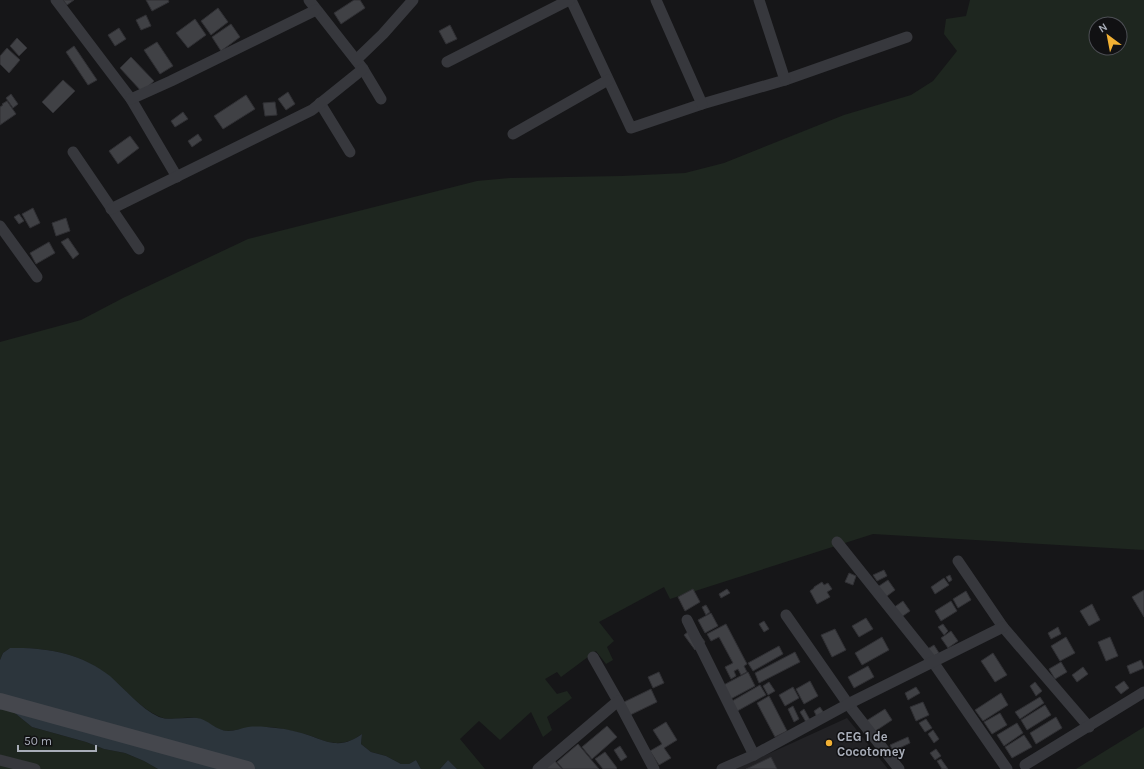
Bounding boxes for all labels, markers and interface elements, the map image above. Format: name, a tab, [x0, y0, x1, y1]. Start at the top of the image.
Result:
north arrow	[1088, 16, 1128, 56]
text: N	[1096, 20, 1110, 36]
scale bar	[18, 727, 96, 753]
place label: CEG 1 de Cocotomey	[837, 729, 906, 759]
text: 50 m	[24, 734, 52, 748]
marker: CEG 1 de Cocotomey	[824, 738, 834, 748]

